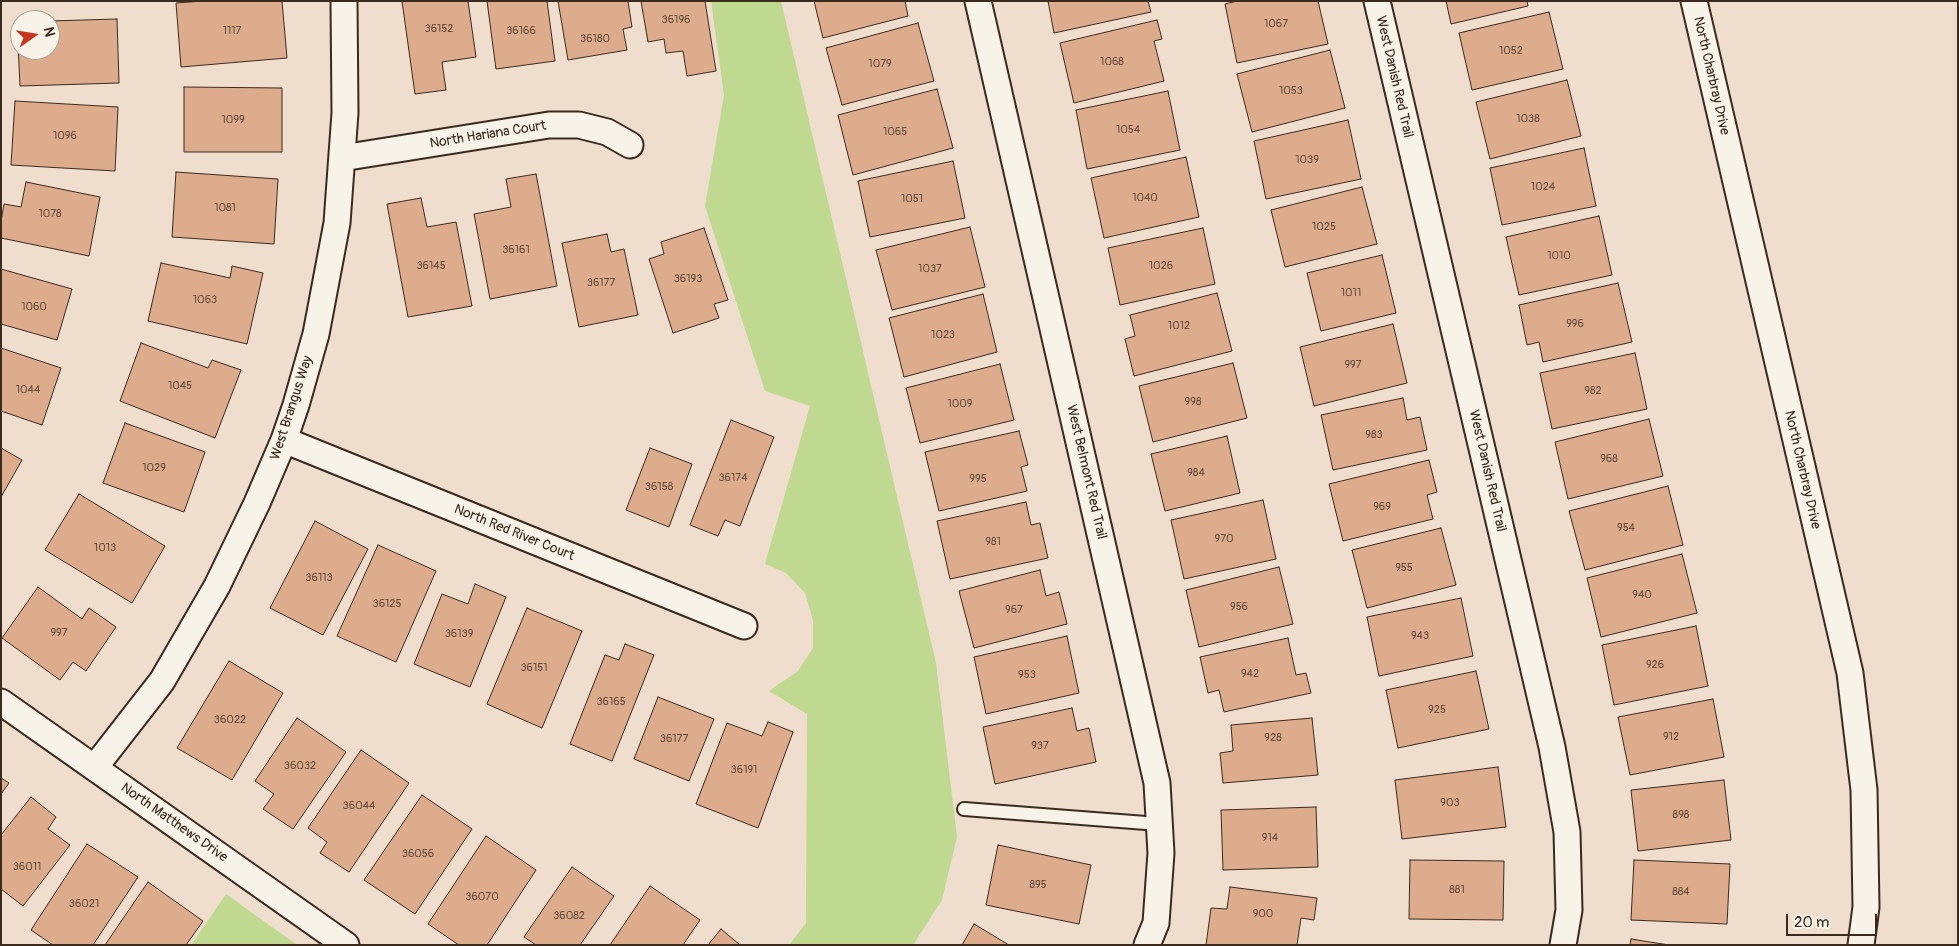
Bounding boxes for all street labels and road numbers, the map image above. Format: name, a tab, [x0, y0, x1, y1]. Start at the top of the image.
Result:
street label: West Danish Red Trail	[1372, 14, 1416, 140]
street label: North Charbray Drive	[1689, 15, 1733, 137]
street label: North Hariana Court	[429, 118, 547, 152]
street label: West Brangus Way	[267, 354, 317, 462]
street label: West Belmont Red Trail	[1062, 403, 1110, 541]
street label: West Danish Red Trail	[1465, 408, 1509, 534]
street label: North Charbray Drive	[1780, 409, 1824, 531]
street label: North Red River Court	[451, 501, 577, 565]
street label: North Matthews Drive	[117, 780, 231, 866]

